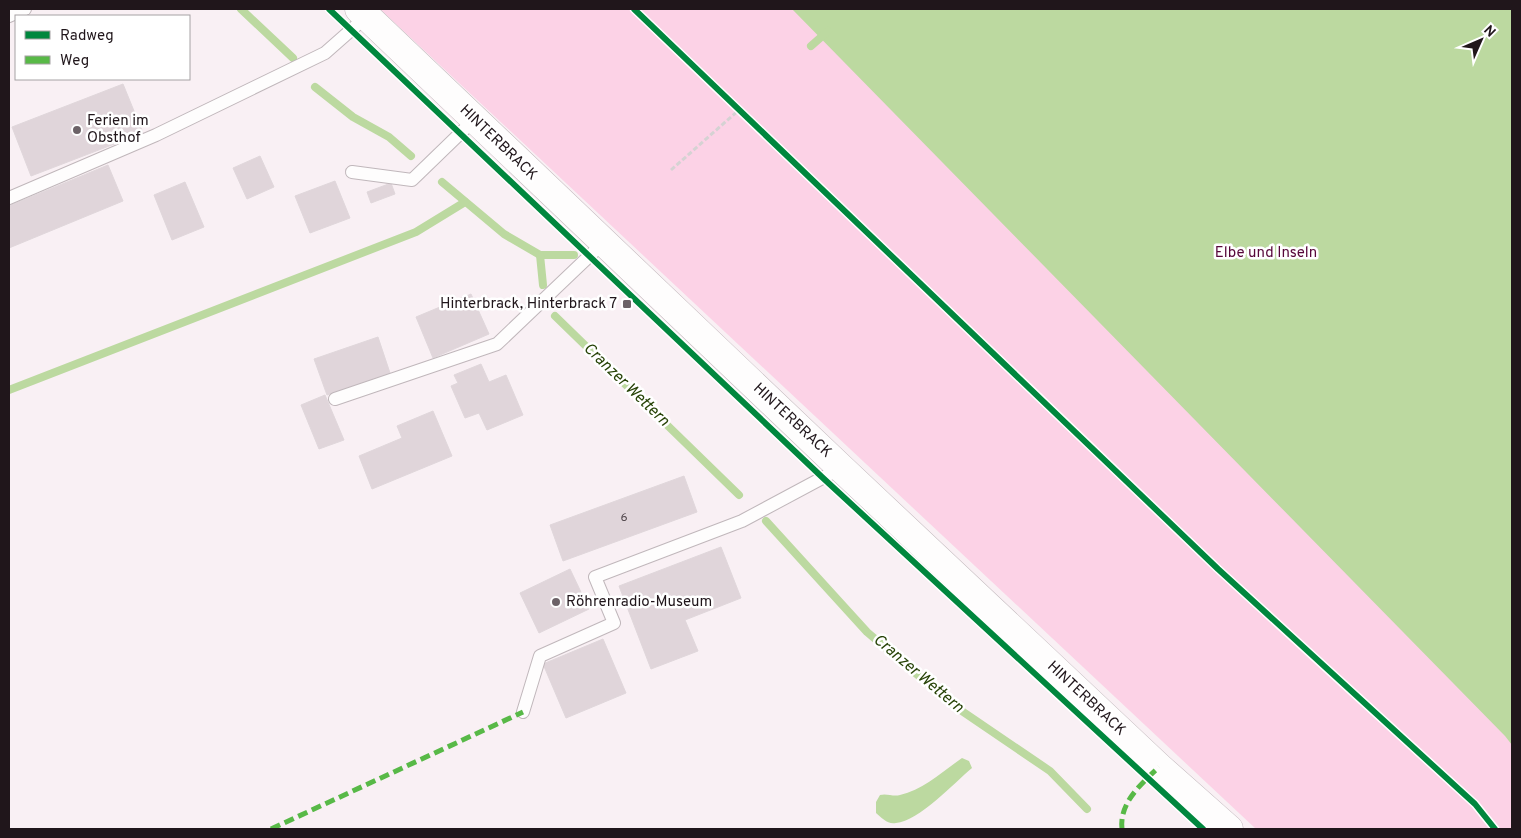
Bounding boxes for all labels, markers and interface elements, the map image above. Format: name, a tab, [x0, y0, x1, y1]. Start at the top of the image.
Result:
legend	[15, 15, 190, 80]
north arrow	[1456, 15, 1506, 65]
text: N	[1480, 22, 1499, 41]
text: Radweg	[60, 27, 114, 46]
text: Weg	[60, 52, 89, 71]
street label: HINTERBRACK	[455, 101, 541, 185]
place label: Ferien im Obsthof	[87, 112, 149, 148]
marker: Ferien im Obsthof	[71, 124, 83, 136]
park label: Elbe und Inseln	[1215, 244, 1317, 263]
place label: Hinterbrack, Hinterbrack 7	[440, 295, 617, 314]
marker: Hinterbrack, Hinterbrack 7	[621, 298, 633, 310]
water label: Cranzer Wettern	[579, 339, 674, 431]
street label: HINTERBRACK	[749, 380, 836, 462]
house number: 6	[620, 510, 628, 526]
place label: Röhrenradio-Museum	[566, 593, 712, 612]
marker: Röhrenradio-Museum	[550, 596, 562, 608]
water label: Cranzer Wettern	[869, 630, 968, 718]
street label: HINTERBRACK	[1043, 658, 1130, 740]

